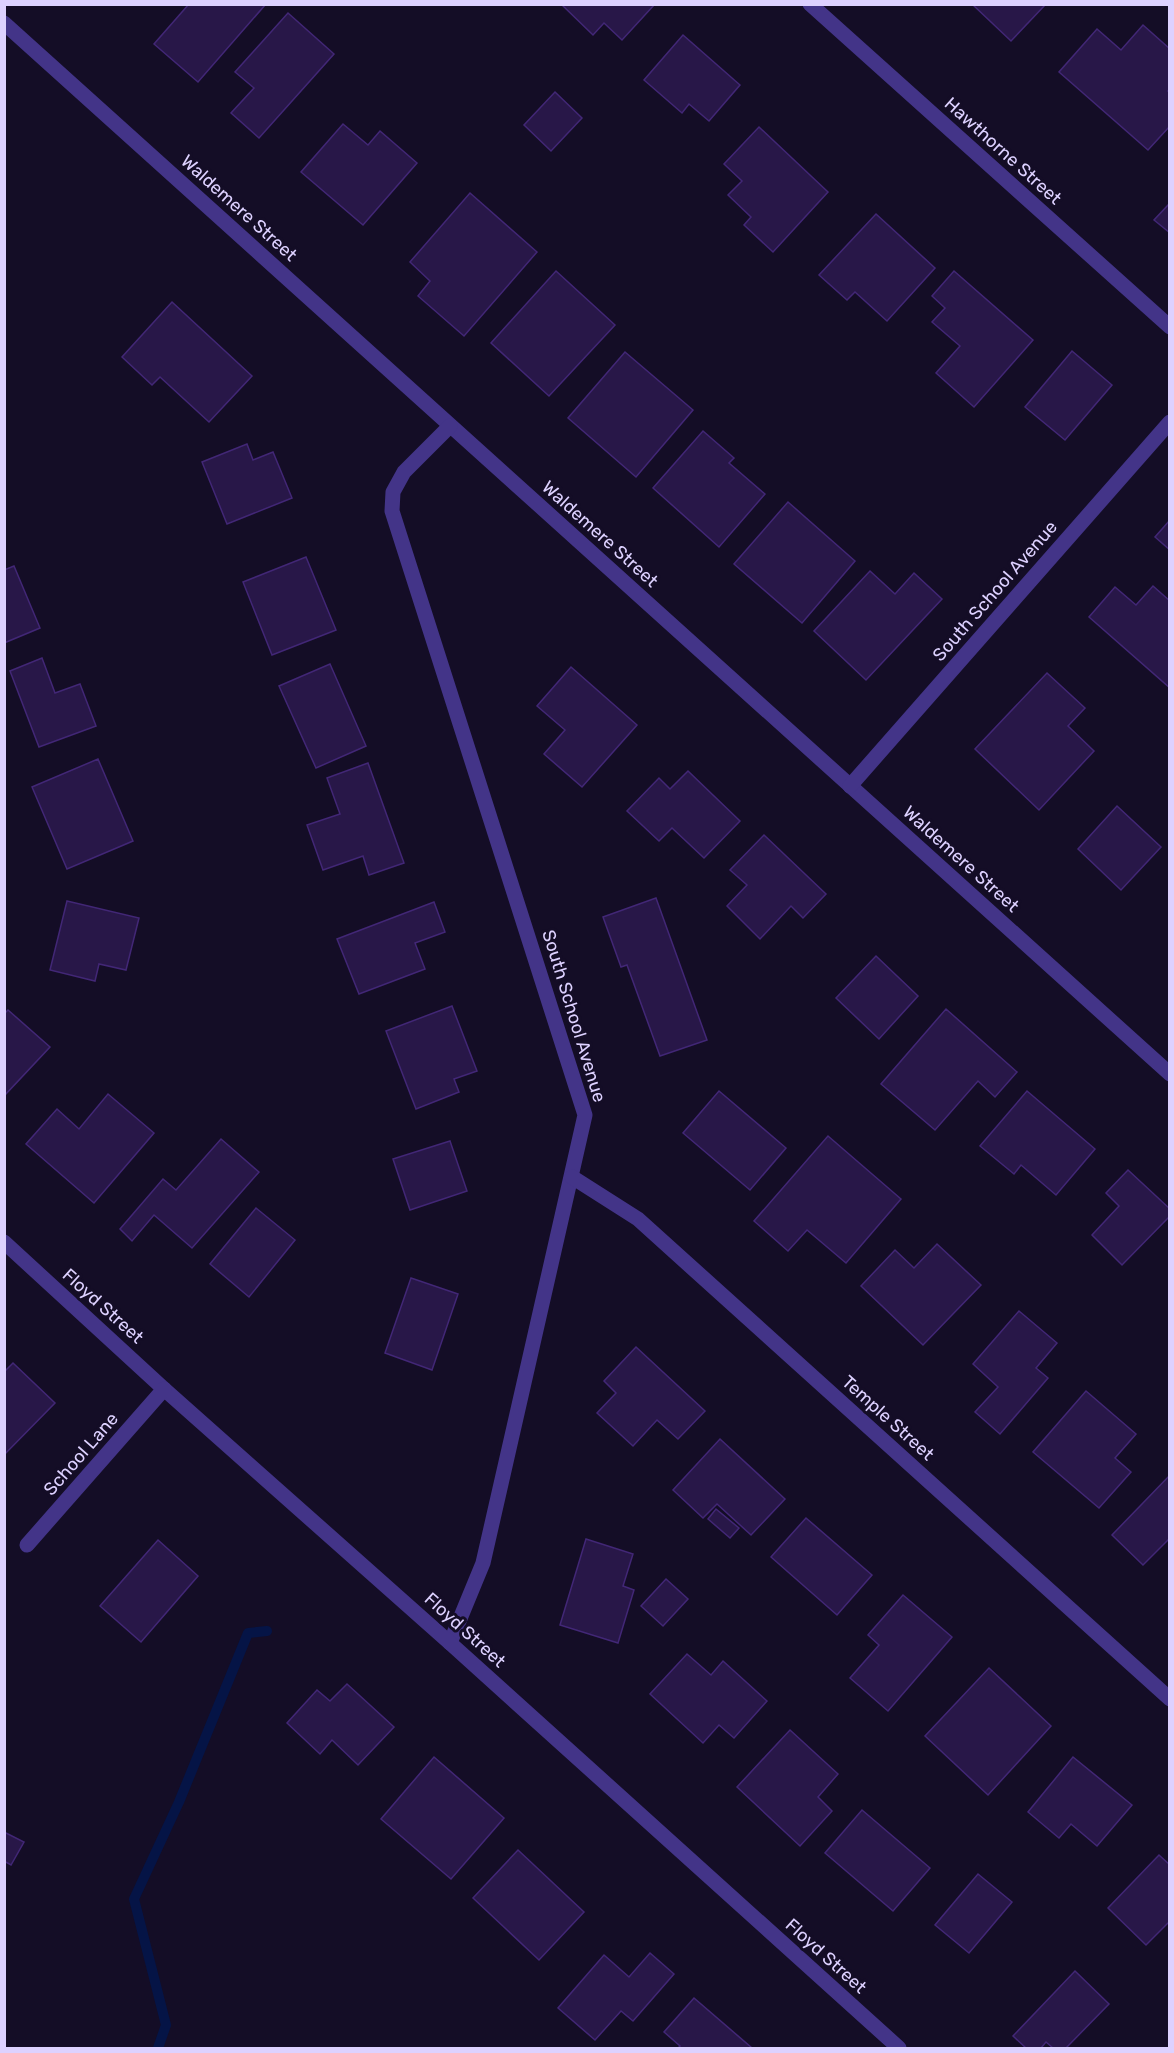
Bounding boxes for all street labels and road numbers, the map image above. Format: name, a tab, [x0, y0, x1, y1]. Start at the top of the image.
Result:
street label: Hawthorne Street	[940, 93, 1066, 209]
street label: Waldemere Street	[176, 150, 302, 266]
street label: Waldemere Street	[537, 476, 663, 592]
street label: South School Avenue	[928, 516, 1062, 666]
street label: Waldemere Street	[898, 801, 1024, 917]
street label: South School Avenue	[537, 927, 611, 1105]
street label: Floyd Street	[58, 1264, 148, 1348]
street label: Temple Street	[837, 1371, 939, 1465]
street label: School Lane	[39, 1408, 123, 1500]
street label: Floyd Street	[420, 1588, 510, 1672]
street label: Floyd Street	[781, 1914, 871, 1998]

